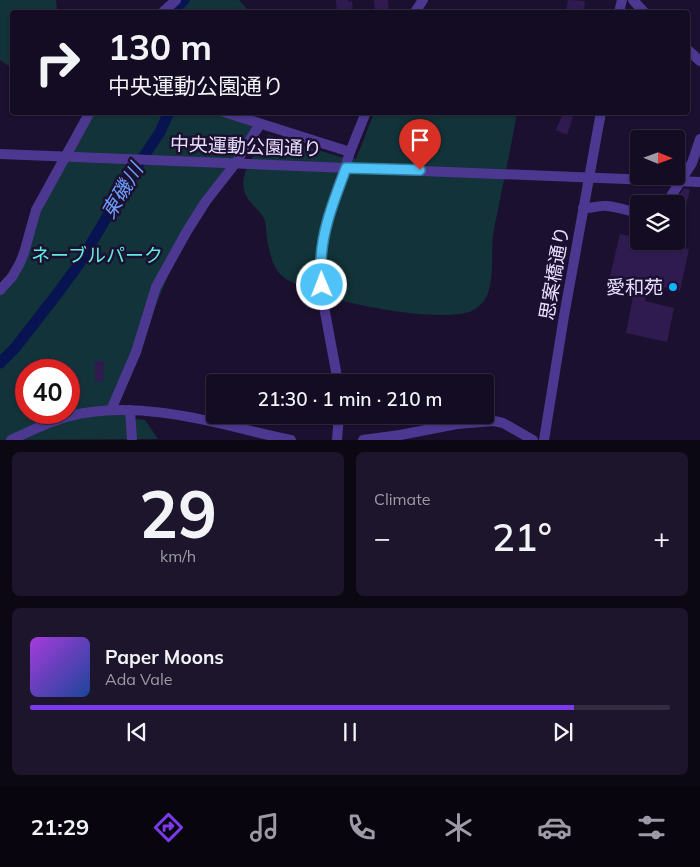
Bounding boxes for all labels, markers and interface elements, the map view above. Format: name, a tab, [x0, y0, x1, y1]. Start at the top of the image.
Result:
text: 130 m	[108, 25, 212, 69]
icon: right	[25, 30, 90, 95]
text: 中央運動公園通り	[108, 72, 284, 100]
pin	[399, 119, 441, 170]
icon: arrive	[406, 126, 434, 154]
north arrow	[630, 130, 685, 185]
map controls	[630, 130, 685, 250]
street label: 中央運動公園通り	[170, 131, 322, 161]
water label: 東磯川	[95, 157, 149, 223]
button: layers	[630, 195, 685, 250]
street label: 思案橋通り	[534, 224, 574, 322]
park label: ネーブルパーク	[31, 243, 163, 267]
position arrow	[295, 258, 347, 310]
place label: 愛和苑	[606, 275, 663, 299]
marker: 愛和苑	[667, 281, 679, 293]
speed limit sign: 40	[15, 359, 80, 424]
text: 21:30 · 1 min · 210 m	[257, 387, 443, 411]
text: 29	[139, 473, 217, 554]
text: Climate	[374, 489, 430, 509]
text: 21°	[492, 513, 552, 561]
text: −	[374, 520, 391, 555]
text: +	[653, 520, 670, 555]
text: km/h	[160, 546, 196, 566]
text: Paper Moons	[105, 645, 224, 669]
text: Ada Vale	[105, 669, 172, 689]
icon: previous	[123, 718, 151, 746]
icon: pause	[336, 718, 364, 746]
icon: next	[549, 718, 577, 746]
icon: directions	[151, 810, 186, 845]
icon: music	[247, 810, 282, 845]
icon: phone	[344, 810, 379, 845]
icon: climate	[441, 810, 476, 845]
icon: car	[537, 810, 572, 845]
icon: filters	[634, 810, 669, 845]
text: 21:29	[31, 813, 89, 841]

